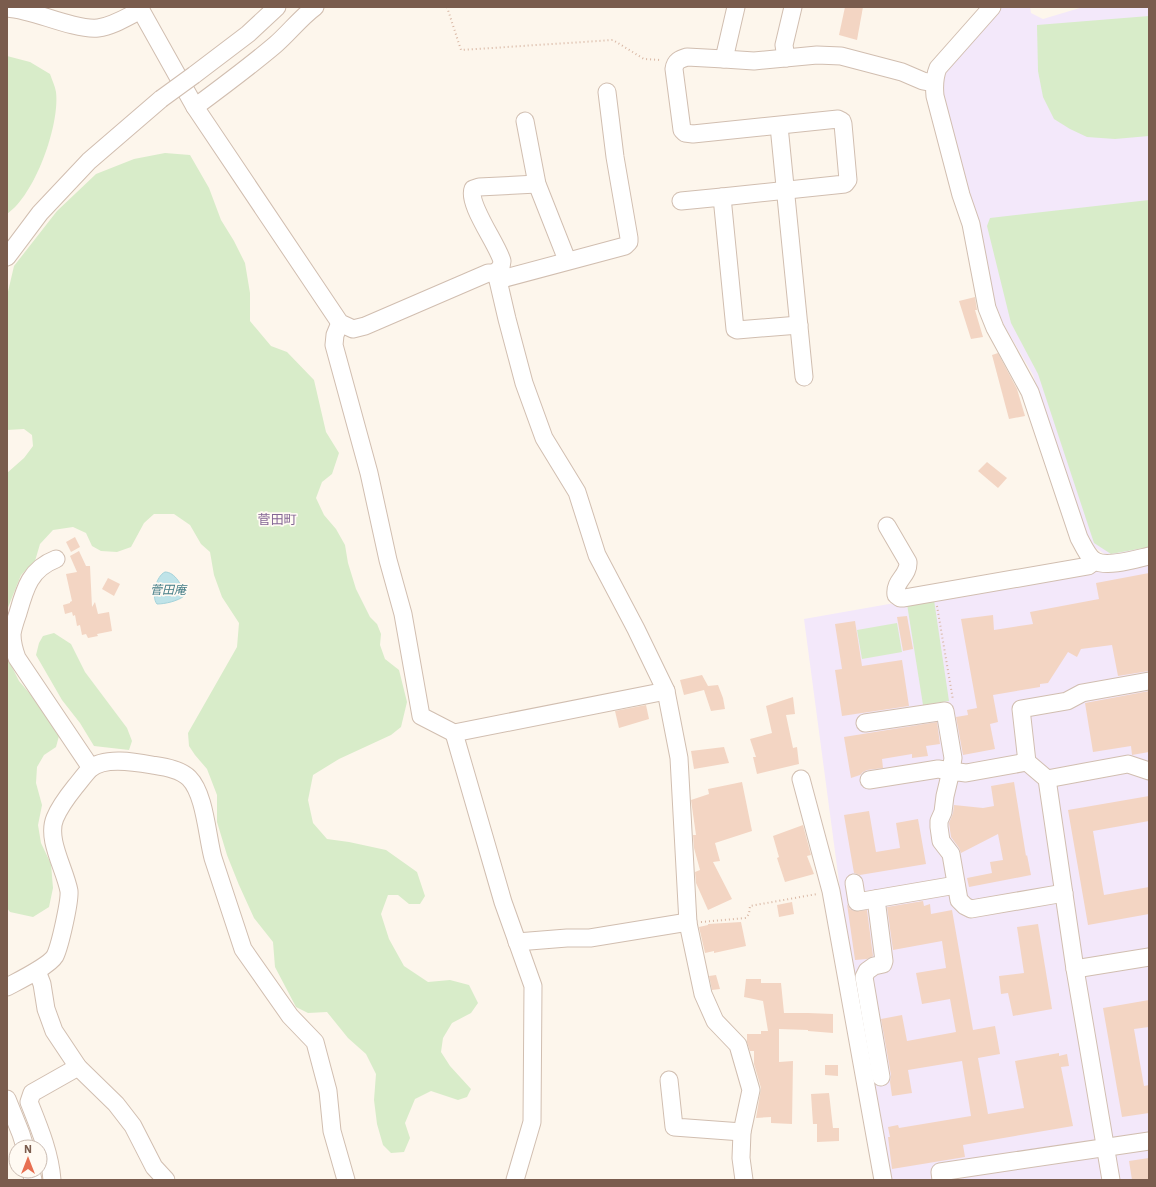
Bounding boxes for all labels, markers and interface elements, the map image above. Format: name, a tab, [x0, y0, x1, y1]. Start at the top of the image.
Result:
district label: 菅田町	[257, 511, 297, 528]
water label: 菅田庵	[150, 582, 188, 597]
north arrow	[8, 1139, 48, 1179]
text: N	[24, 1142, 32, 1156]

